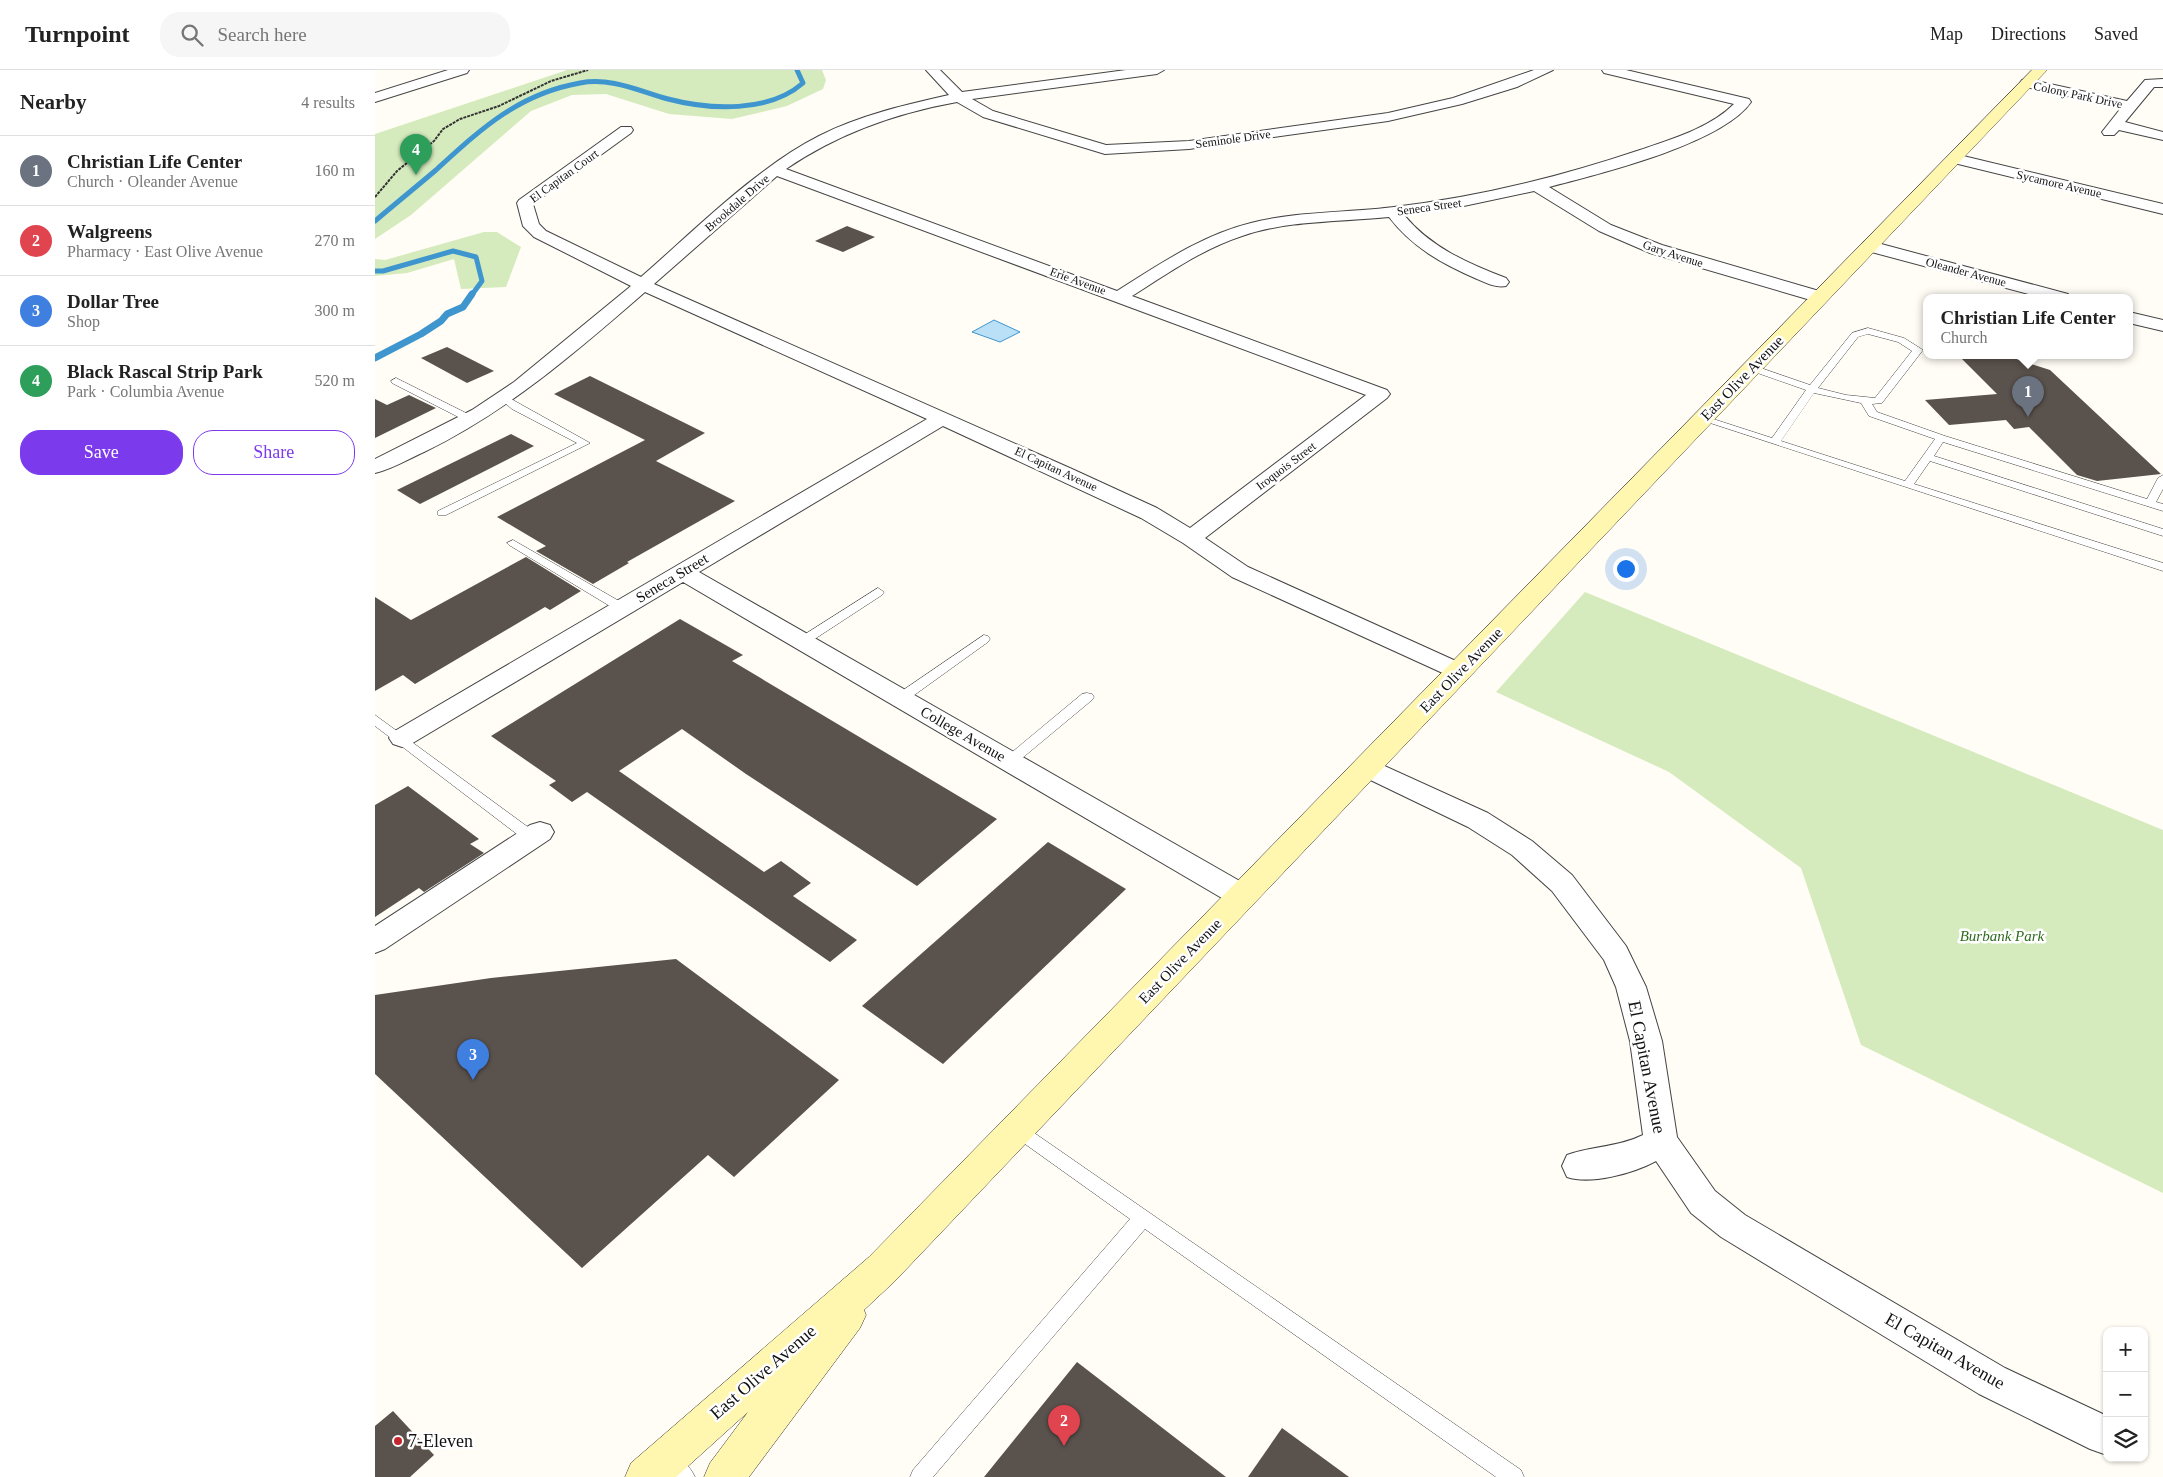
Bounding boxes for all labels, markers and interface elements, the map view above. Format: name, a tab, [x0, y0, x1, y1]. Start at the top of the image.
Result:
search box	[160, 12, 510, 57]
text: Turnpoint	[25, 21, 130, 47]
icon: search	[178, 21, 206, 49]
text: Search here	[218, 24, 307, 45]
text: Map	[1930, 24, 1963, 44]
text: Directions	[1991, 24, 2066, 44]
text: Saved	[2094, 24, 2138, 44]
street label: Colony Park Drive	[2032, 79, 2124, 111]
text: Nearby	[20, 90, 87, 114]
text: 4 results	[301, 94, 355, 111]
street label: Seminole Drive	[1195, 127, 1271, 151]
pin: 4	[400, 134, 432, 175]
street label: El Capitan Court	[527, 146, 602, 206]
text: Christian Life Center	[67, 151, 242, 172]
text: 1	[32, 162, 40, 179]
text: 160 m	[315, 162, 355, 179]
street label: Sycamore Avenue	[2015, 167, 2103, 201]
street label: Brookdale Drive	[702, 171, 772, 235]
text: Church · Oleander Avenue	[67, 173, 238, 190]
street label: Seneca Street	[1396, 195, 1463, 218]
text: Walgreens	[67, 221, 152, 242]
text: 2	[32, 232, 40, 249]
text: 270 m	[315, 232, 355, 249]
street label: Gary Avenue	[1641, 238, 1705, 270]
text: Pharmacy · East Olive Avenue	[67, 243, 263, 260]
street label: Oleander Avenue	[1924, 255, 2008, 289]
street label: Erie Avenue	[1048, 264, 1108, 298]
text: Dollar Tree	[67, 291, 159, 312]
popup	[1923, 294, 2133, 359]
text: 3	[32, 302, 40, 319]
text: 300 m	[315, 302, 355, 319]
text: Christian Life Center	[1940, 307, 2116, 328]
text: Shop	[67, 313, 100, 330]
text: Church	[1940, 329, 1988, 346]
street label: East Olive Avenue	[1698, 332, 1787, 424]
text: Black Rascal Strip Park	[67, 361, 263, 382]
text: 4	[32, 372, 40, 389]
text: 520 m	[315, 372, 355, 389]
pin: 1	[2012, 376, 2044, 417]
text: Park · Columbia Avenue	[67, 383, 224, 400]
button: Save	[20, 430, 183, 475]
button: Share	[193, 430, 355, 475]
street label: Iroquois Street	[1253, 439, 1319, 493]
street label: El Capitan Avenue	[1012, 444, 1100, 494]
street label: Seneca Street	[633, 550, 712, 606]
your location	[1613, 556, 1639, 582]
street label: East Olive Avenue	[1417, 624, 1506, 716]
street label: College Avenue	[918, 703, 1008, 765]
street label: East Olive Avenue	[1136, 915, 1225, 1007]
park label: Burbank Park	[1960, 928, 2045, 944]
street label: El Capitan Avenue	[1624, 999, 1670, 1135]
pin: 3	[457, 1039, 489, 1080]
street label: El Capitan Avenue	[1882, 1309, 2008, 1393]
street label: East Olive Avenue	[706, 1321, 820, 1423]
map controls	[2103, 1327, 2148, 1462]
button: +	[2103, 1327, 2148, 1372]
button: −	[2103, 1372, 2148, 1417]
pin: 2	[1048, 1405, 1080, 1446]
button: layers	[2103, 1417, 2148, 1462]
place label: 7-Eleven	[408, 1431, 473, 1451]
marker: 7-Eleven	[392, 1435, 404, 1447]

